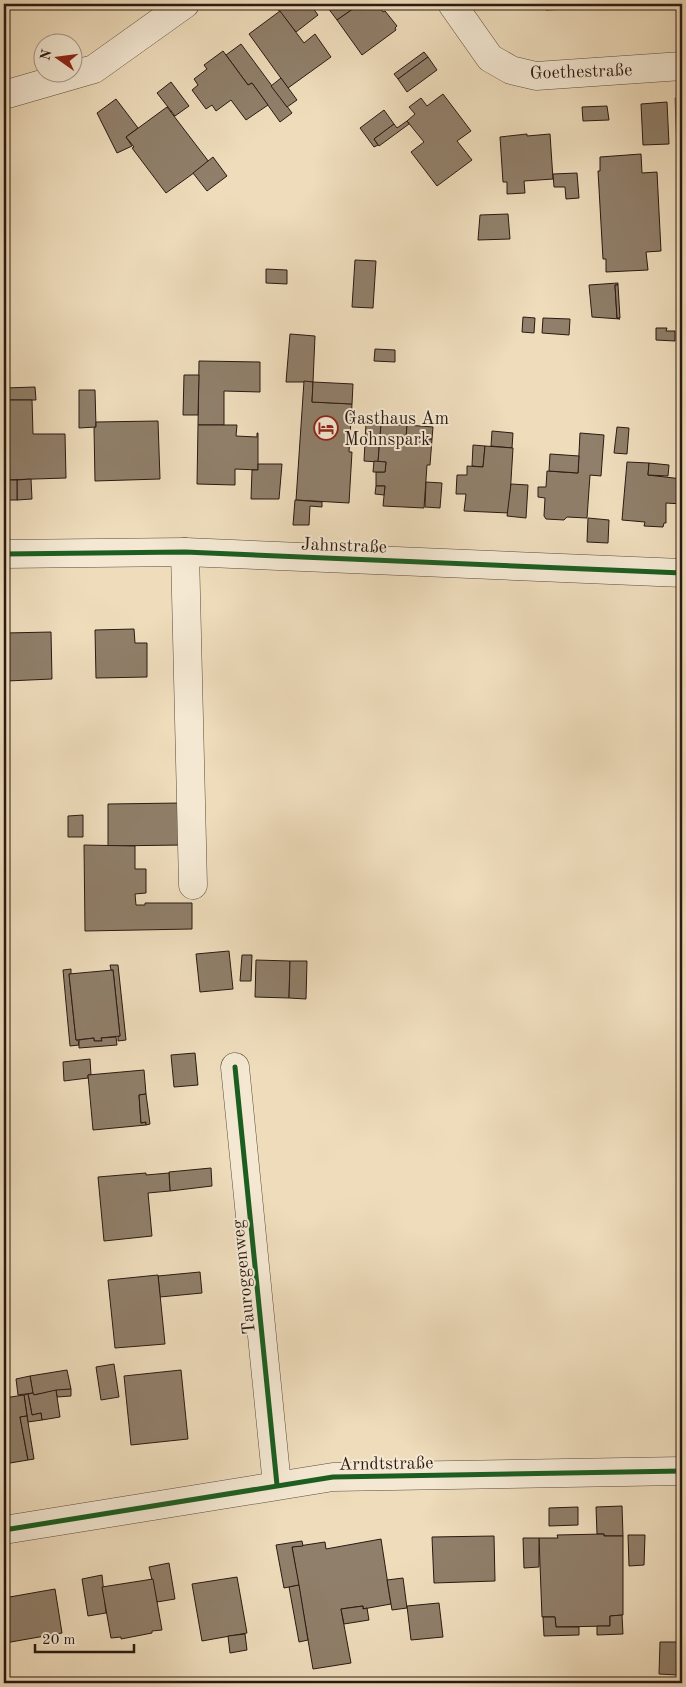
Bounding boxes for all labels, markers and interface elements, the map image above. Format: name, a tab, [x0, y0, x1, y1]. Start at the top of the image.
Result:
north arrow	[32, 32, 82, 82]
text: N	[38, 48, 55, 62]
street label: Goethestraße	[529, 61, 633, 83]
place label: Gasthaus Am Mohnspark	[344, 410, 449, 449]
hotel icon: Gasthaus Am Mohnspark	[313, 415, 339, 441]
street label: Jahnstraße	[301, 535, 387, 556]
street label: Tauroggenweg	[229, 1218, 259, 1335]
street label: Arndtstraße	[339, 1454, 434, 1474]
scale bar	[35, 1622, 134, 1654]
text: 20 m	[42, 1633, 76, 1648]

